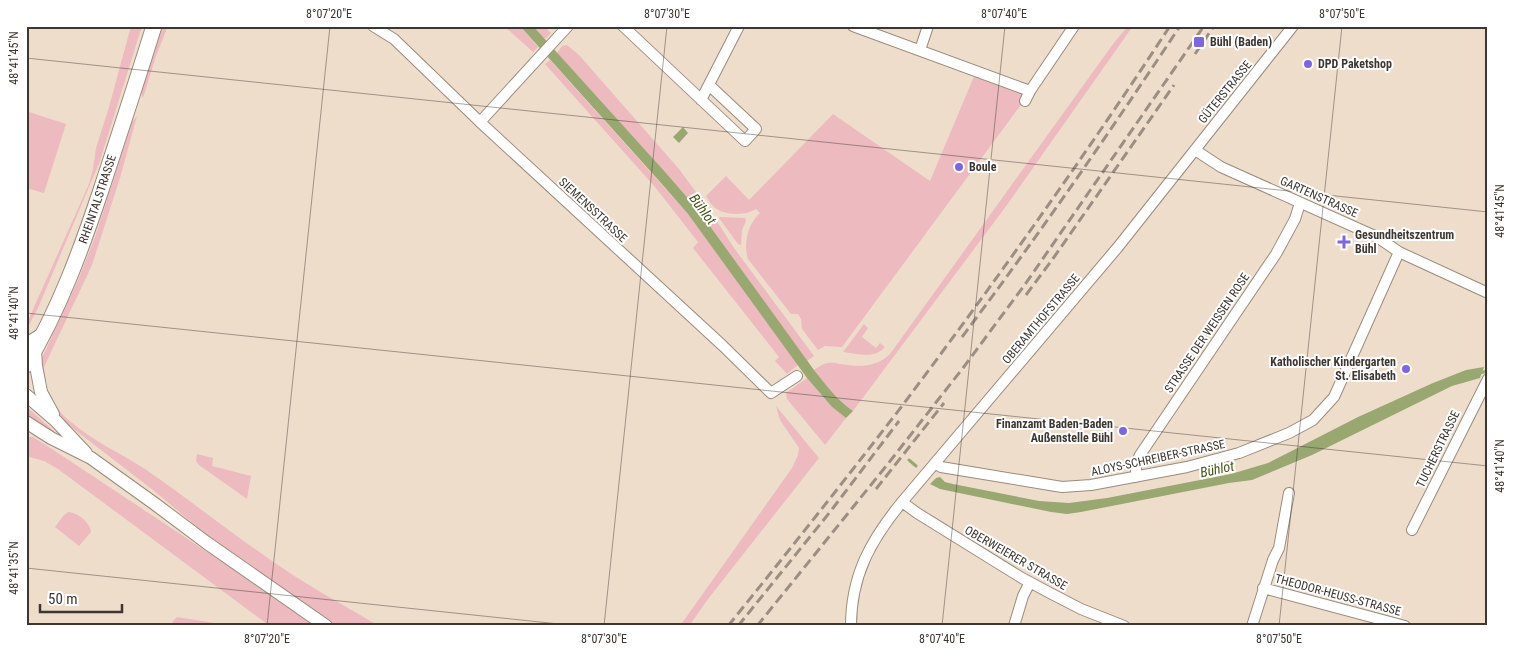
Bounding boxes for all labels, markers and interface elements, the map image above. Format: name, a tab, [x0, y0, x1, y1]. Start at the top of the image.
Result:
text: 8°07'20"E	[306, 7, 352, 21]
text: 8°07'30"E	[644, 7, 690, 21]
text: 8°07'40"E	[981, 7, 1027, 21]
text: 8°07'50"E	[1319, 7, 1365, 21]
text: 48°41'45"N	[7, 31, 21, 85]
marker: Bühl (Baden)	[1192, 35, 1206, 49]
place label: Bühl (Baden)	[1210, 35, 1272, 49]
street label: GÜTERSTRASSE	[1195, 57, 1255, 126]
place label: DPD Paketshop	[1318, 57, 1392, 71]
marker: DPD Paketshop	[1302, 58, 1314, 70]
street label: RHEINTALSTRASSE	[76, 153, 119, 245]
place label: Boule	[969, 160, 997, 174]
marker: Boule	[953, 161, 965, 173]
street label: GARTENSTRASSE	[1278, 174, 1360, 220]
street label: SIEMENSSTRASSE	[556, 175, 630, 245]
text: 48°41'45"N	[1493, 184, 1507, 238]
water label: Bühlot	[686, 190, 720, 228]
place label: Gesundheitszentrum Bühl	[1355, 228, 1454, 256]
marker: Gesundheitszentrum Bühl	[1337, 235, 1351, 249]
street label: STRASSE DER WEISSEN ROSE	[1162, 270, 1252, 396]
street label: OBERAMTHOFSTRASSE	[999, 271, 1083, 367]
text: 48°41'40"N	[7, 286, 21, 340]
place label: Katholischer Kindergarten St. Elisabeth	[1270, 355, 1396, 383]
marker: Katholischer Kindergarten St. Elisabeth	[1400, 363, 1412, 375]
street label: TUCHERSTRASSE	[1413, 408, 1463, 490]
place label: Finanzamt Baden-Baden Außenstelle Bühl	[996, 417, 1113, 445]
marker: Finanzamt Baden-Baden Außenstelle Bühl	[1117, 425, 1129, 437]
street label: ALOYS-SCHREIBER-STRASSE	[1090, 437, 1226, 479]
text: 48°41'40"N	[1493, 439, 1507, 493]
water label: Bühlot	[1198, 457, 1236, 480]
street label: OBERWEIERER STRASSE	[962, 523, 1070, 593]
text: 48°41'35"N	[7, 541, 21, 595]
street label: THEODOR-HEUSS-STRASSE	[1273, 571, 1403, 619]
scale bar	[40, 582, 122, 614]
text: 50 m	[48, 590, 78, 608]
text: 8°07'20"E	[244, 632, 290, 646]
text: 8°07'30"E	[581, 632, 627, 646]
text: 8°07'40"E	[919, 632, 965, 646]
text: 8°07'50"E	[1256, 632, 1302, 646]

